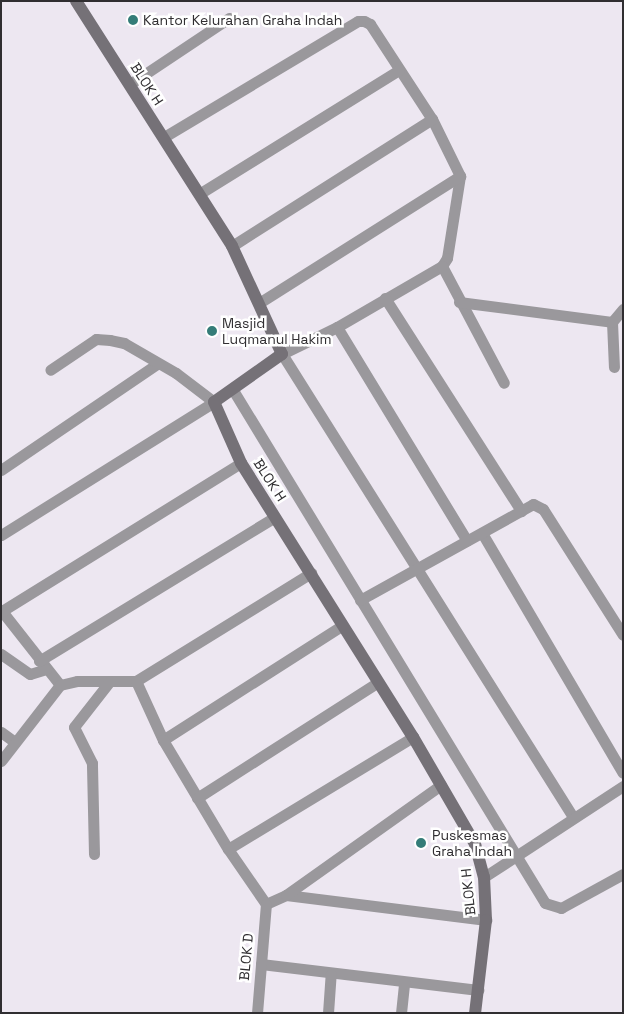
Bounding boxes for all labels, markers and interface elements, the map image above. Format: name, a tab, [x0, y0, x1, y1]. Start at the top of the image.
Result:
place label: Kantor Kelurahan Graha Indah	[143, 12, 342, 28]
marker: Kantor Kelurahan Graha Indah	[127, 14, 139, 26]
street label: BLOK H	[127, 60, 167, 108]
place label: Masjid Luqmanul Hakim	[222, 315, 332, 348]
marker: Masjid Luqmanul Hakim	[206, 325, 218, 337]
street label: BLOK H	[250, 456, 290, 504]
place label: Puskesmas Graha Indah	[432, 827, 512, 860]
marker: Puskesmas Graha Indah	[414, 836, 428, 850]
street label: BLOK H	[457, 868, 479, 916]
street label: BLOK D	[236, 933, 256, 981]

